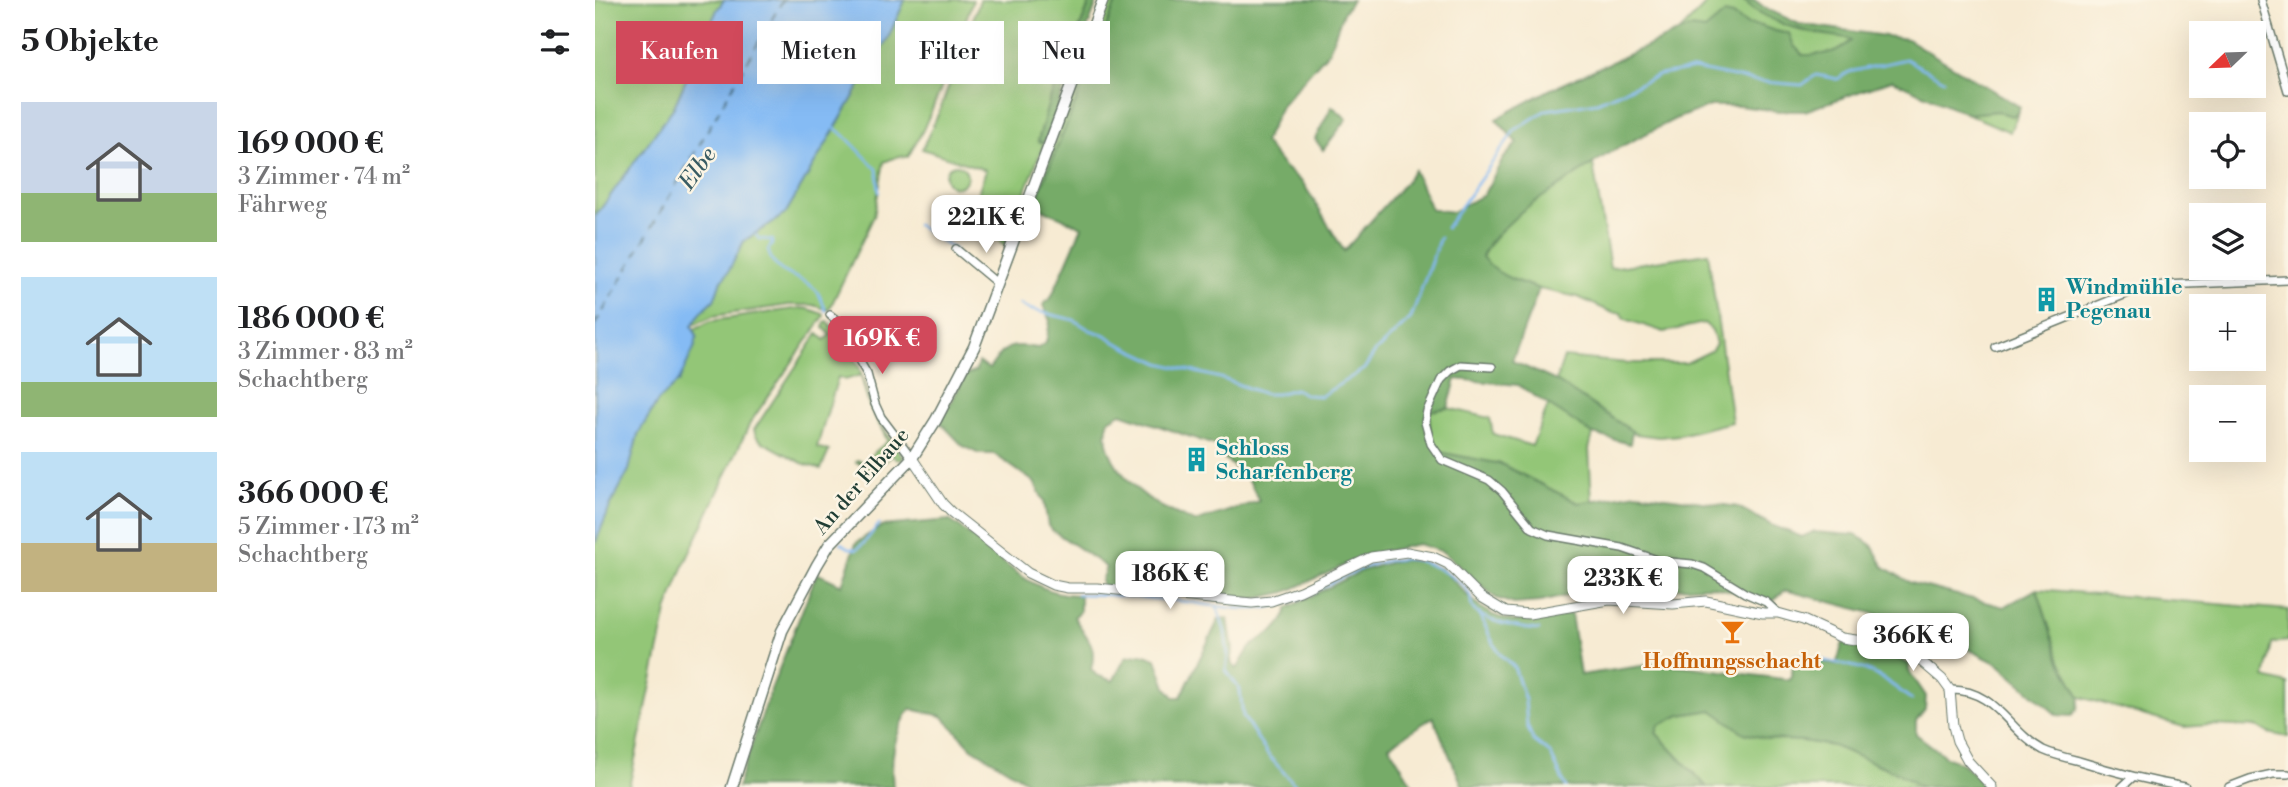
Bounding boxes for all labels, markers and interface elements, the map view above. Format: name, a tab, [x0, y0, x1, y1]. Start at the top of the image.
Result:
chip: Kaufen	[616, 21, 743, 84]
chip: Mieten	[757, 21, 881, 84]
chip: Filter	[895, 21, 1004, 84]
chip: Neu	[1018, 21, 1110, 84]
north arrow	[2189, 21, 2266, 98]
map controls	[2189, 21, 2266, 462]
text: 5 Objekte	[21, 23, 159, 61]
icon: filters	[536, 23, 574, 61]
button: locate	[2189, 112, 2266, 189]
text: 169 000 €	[238, 125, 384, 163]
icon: home	[77, 130, 161, 214]
water label: Elbe	[673, 142, 722, 196]
text: 3 Zimmer · 74 m²	[238, 163, 410, 191]
text: Fährweg	[238, 191, 327, 219]
pin: 221K €	[929, 196, 1043, 255]
button: layers	[2189, 203, 2266, 280]
text: 221K €	[947, 204, 1025, 232]
place label: Windmühle Pegenau	[2065, 275, 2183, 325]
building icon: Windmühle Pegenau	[2032, 285, 2060, 313]
button: +	[2189, 294, 2266, 371]
text: 186 000 €	[238, 300, 385, 338]
icon: home	[77, 305, 161, 389]
pin: 169K €	[825, 316, 939, 376]
text: 169K €	[844, 325, 920, 353]
text: 3 Zimmer · 83 m²	[238, 338, 413, 366]
text: Schachtberg	[238, 366, 368, 394]
button: −	[2189, 385, 2266, 462]
street label: An der Elbaue	[808, 423, 915, 541]
place label: Schloss Scharfenberg	[1216, 436, 1353, 486]
building icon: Schloss Scharfenberg	[1182, 446, 1210, 474]
text: 366 000 €	[238, 475, 388, 513]
icon: home	[77, 480, 161, 564]
text: 5 Zimmer · 173 m²	[238, 513, 419, 541]
text: Schachtberg	[238, 541, 368, 569]
pin: 186K €	[1113, 552, 1227, 611]
pin: 233K €	[1566, 556, 1680, 616]
text: 186K €	[1131, 560, 1209, 588]
text: 233K €	[1583, 565, 1663, 593]
pin: 366K €	[1856, 614, 1970, 673]
bar icon: Hoffnungsschacht	[1718, 618, 1746, 646]
text: 366K €	[1873, 622, 1953, 650]
place label: Hoffnungsschacht	[1643, 649, 1822, 675]

